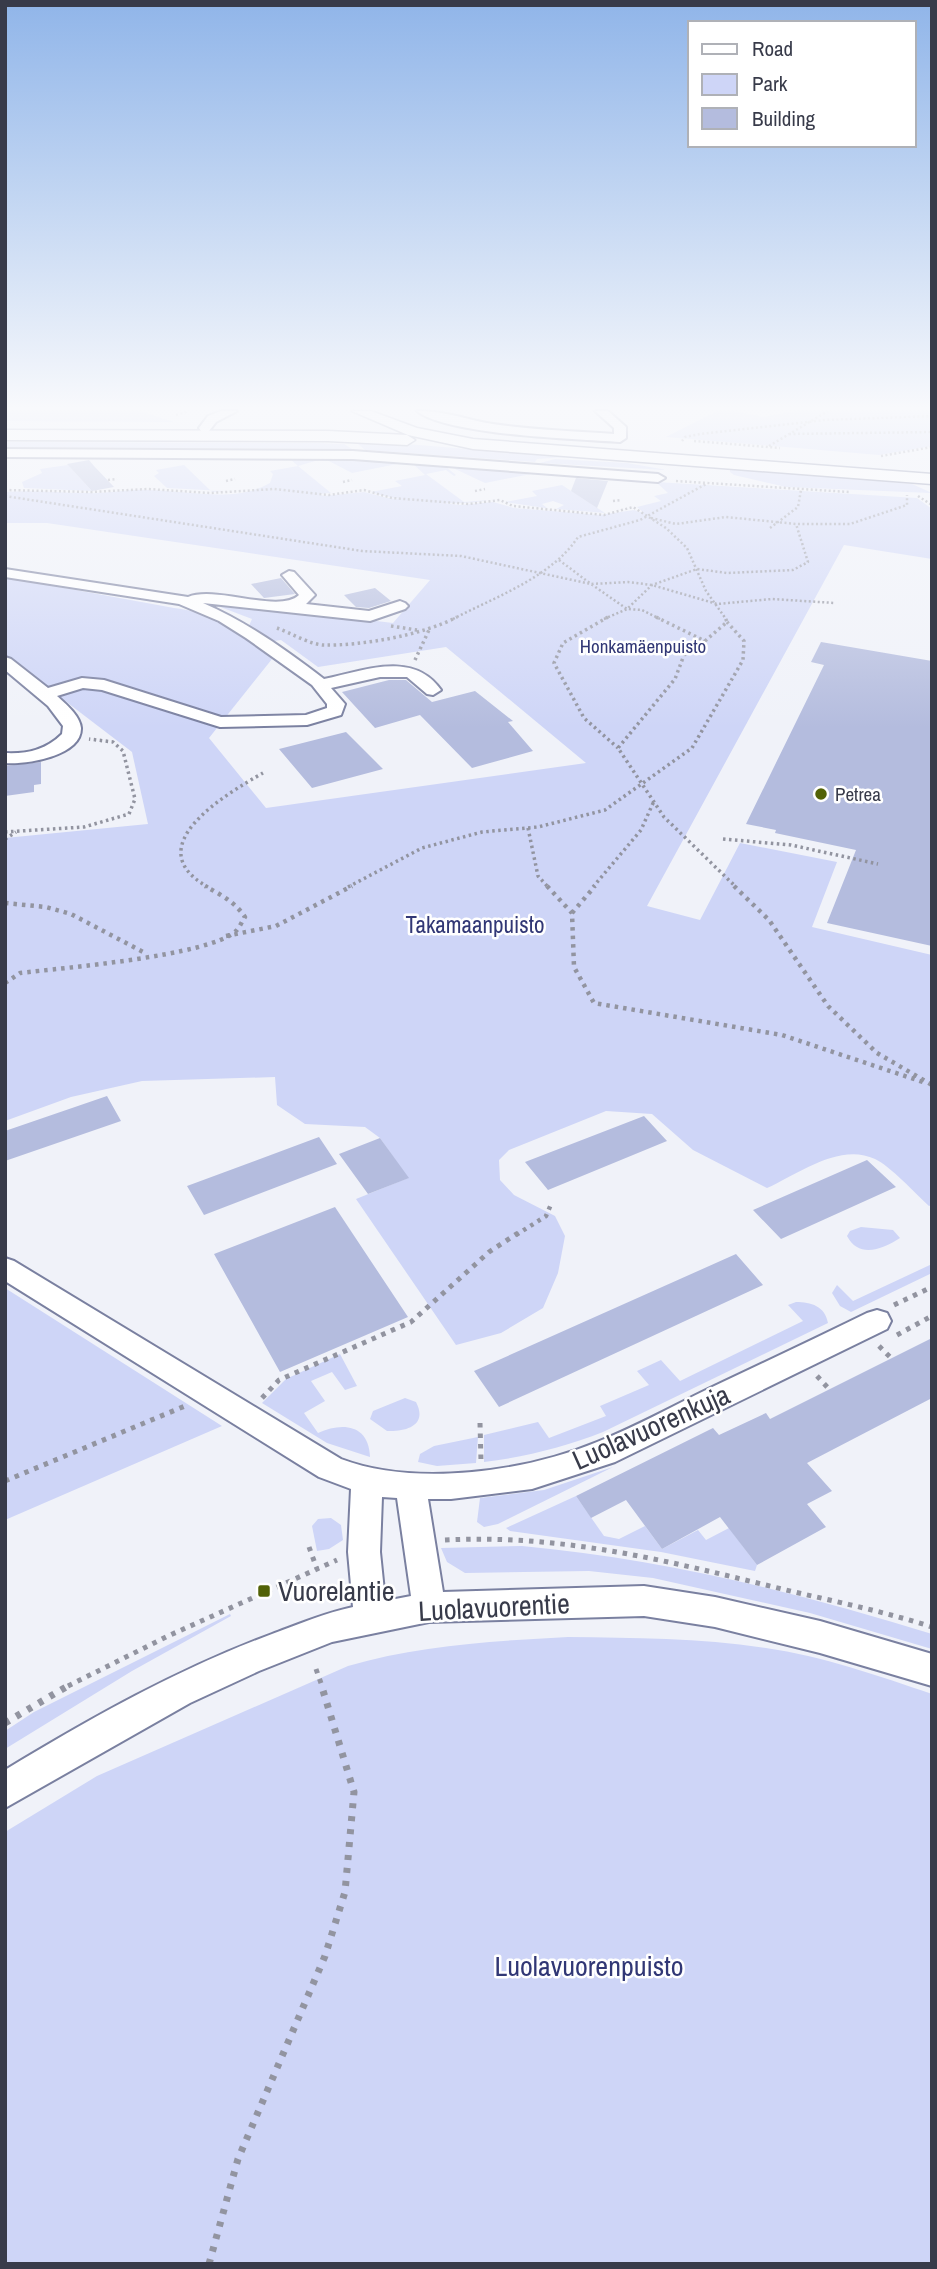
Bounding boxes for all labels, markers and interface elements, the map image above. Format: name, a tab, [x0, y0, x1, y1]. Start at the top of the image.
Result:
legend	[688, 21, 916, 147]
text: Road	[752, 34, 793, 63]
text: Park	[752, 69, 788, 98]
text: Building	[752, 104, 816, 133]
park label: Honkamäenpuisto	[580, 633, 706, 659]
place label: Petrea	[835, 781, 881, 807]
marker: Petrea	[813, 786, 829, 802]
park label: Takamaanpuisto	[406, 909, 544, 940]
street label: Luolavuorenkuja	[566, 1375, 736, 1479]
place label: Vuorelantie	[278, 1572, 395, 1610]
marker: Vuorelantie	[256, 1583, 272, 1599]
street label: Luolavuorentie	[417, 1584, 571, 1630]
park label: Luolavuorenpuisto	[495, 1947, 683, 1985]

